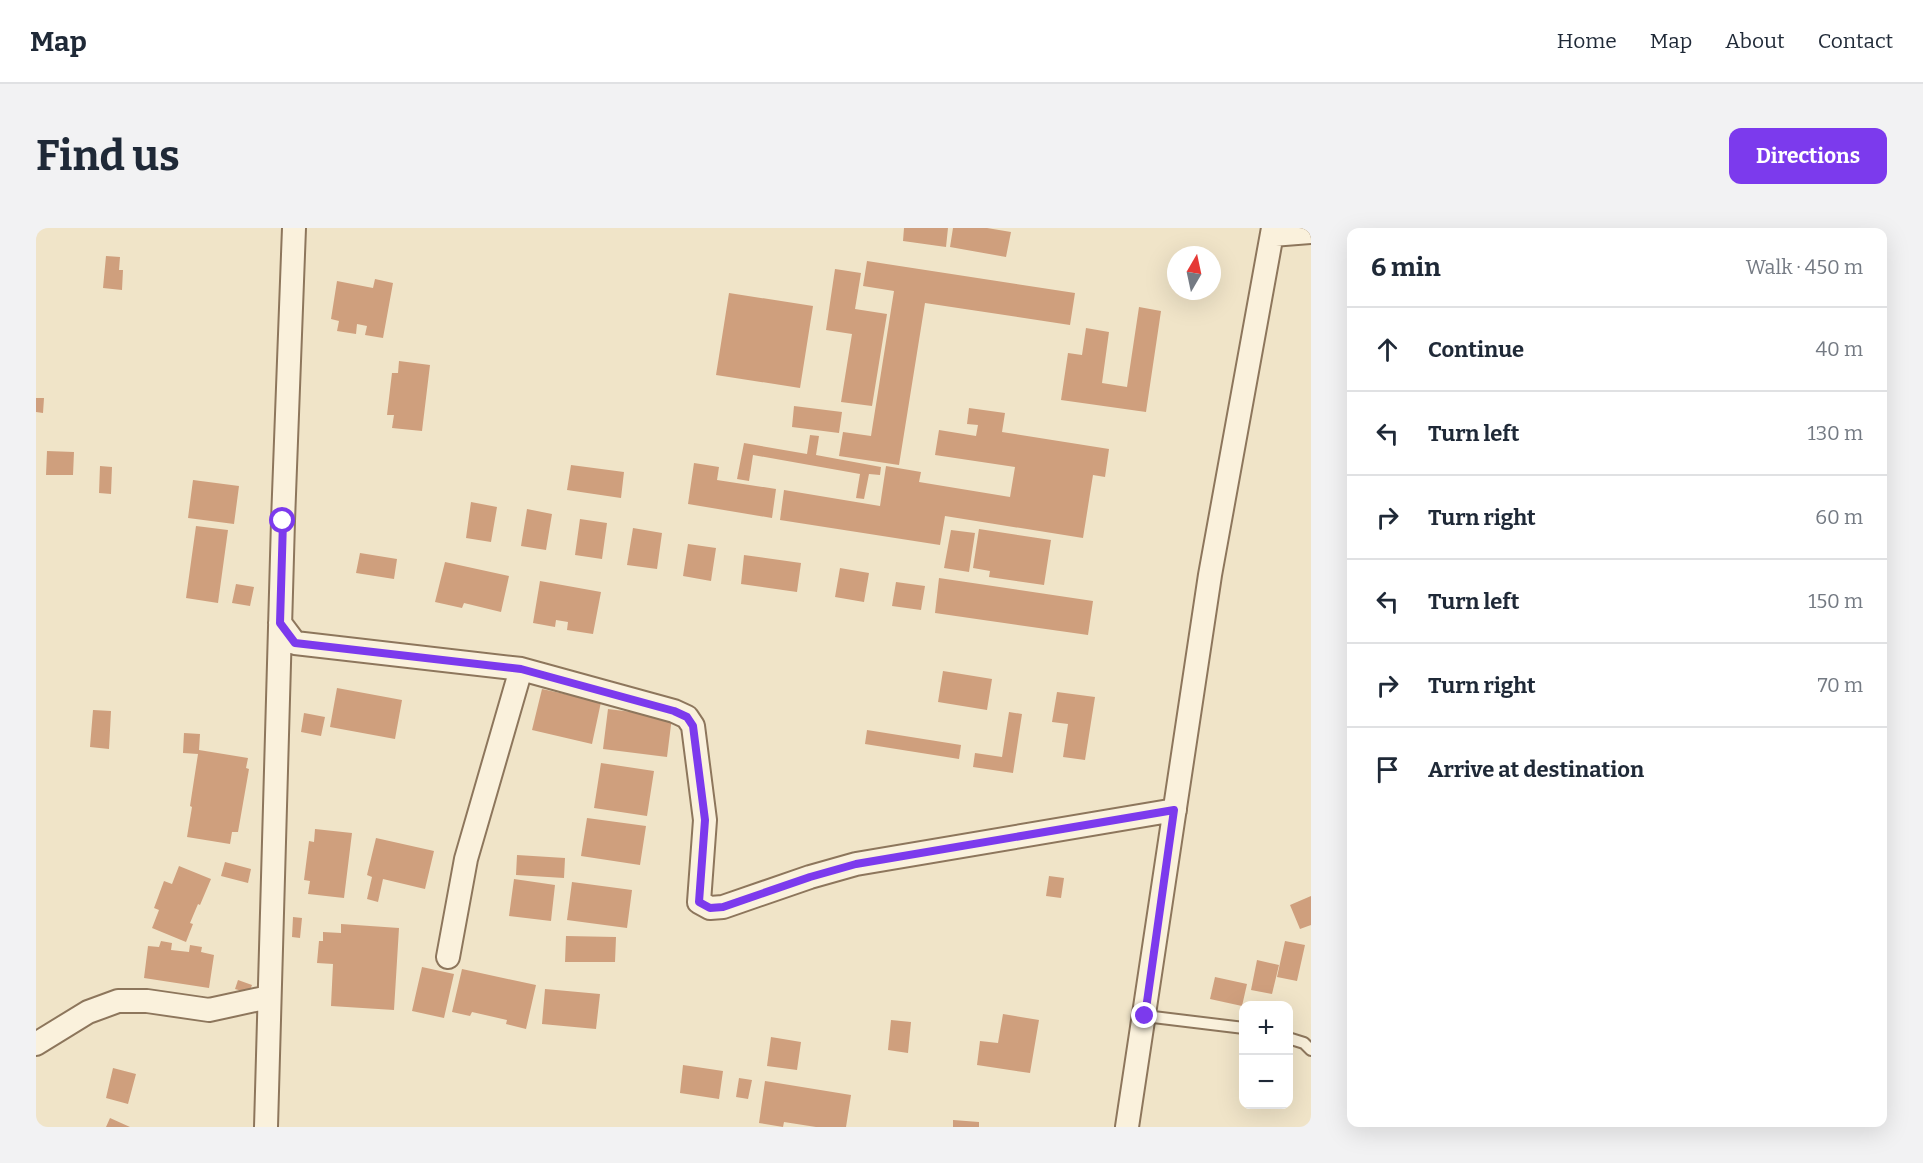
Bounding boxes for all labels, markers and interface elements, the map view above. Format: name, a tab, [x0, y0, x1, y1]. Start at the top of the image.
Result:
text: Map	[30, 25, 87, 58]
text: Home	[1557, 28, 1617, 54]
text: Map	[1650, 28, 1692, 54]
text: About	[1725, 28, 1785, 54]
text: Contact	[1818, 28, 1893, 54]
button: Directions	[1729, 128, 1887, 184]
text: Find us	[36, 131, 180, 181]
north arrow	[1167, 246, 1221, 300]
text: 6 min	[1371, 252, 1441, 283]
text: Walk · 450 m	[1746, 255, 1863, 279]
icon: ahead	[1371, 333, 1404, 366]
text: Continue	[1428, 336, 1524, 363]
text: 40 m	[1815, 337, 1863, 361]
icon: left	[1371, 417, 1404, 450]
text: Turn left	[1428, 420, 1520, 447]
text: 130 m	[1808, 421, 1863, 445]
icon: right	[1371, 501, 1404, 534]
text: Turn right	[1428, 504, 1536, 531]
text: 60 m	[1815, 505, 1863, 529]
route start	[269, 507, 295, 533]
icon: left	[1371, 585, 1404, 618]
text: Turn left	[1428, 588, 1520, 615]
text: 150 m	[1808, 589, 1863, 613]
icon: right	[1371, 669, 1404, 702]
text: Turn right	[1428, 672, 1536, 699]
text: 70 m	[1817, 673, 1863, 697]
icon: arrive	[1371, 753, 1404, 786]
text: Arrive at destination	[1428, 756, 1644, 783]
map controls	[1239, 1001, 1293, 1109]
button: +	[1239, 1001, 1293, 1055]
route end	[1131, 1002, 1157, 1028]
button: −	[1239, 1055, 1293, 1109]

